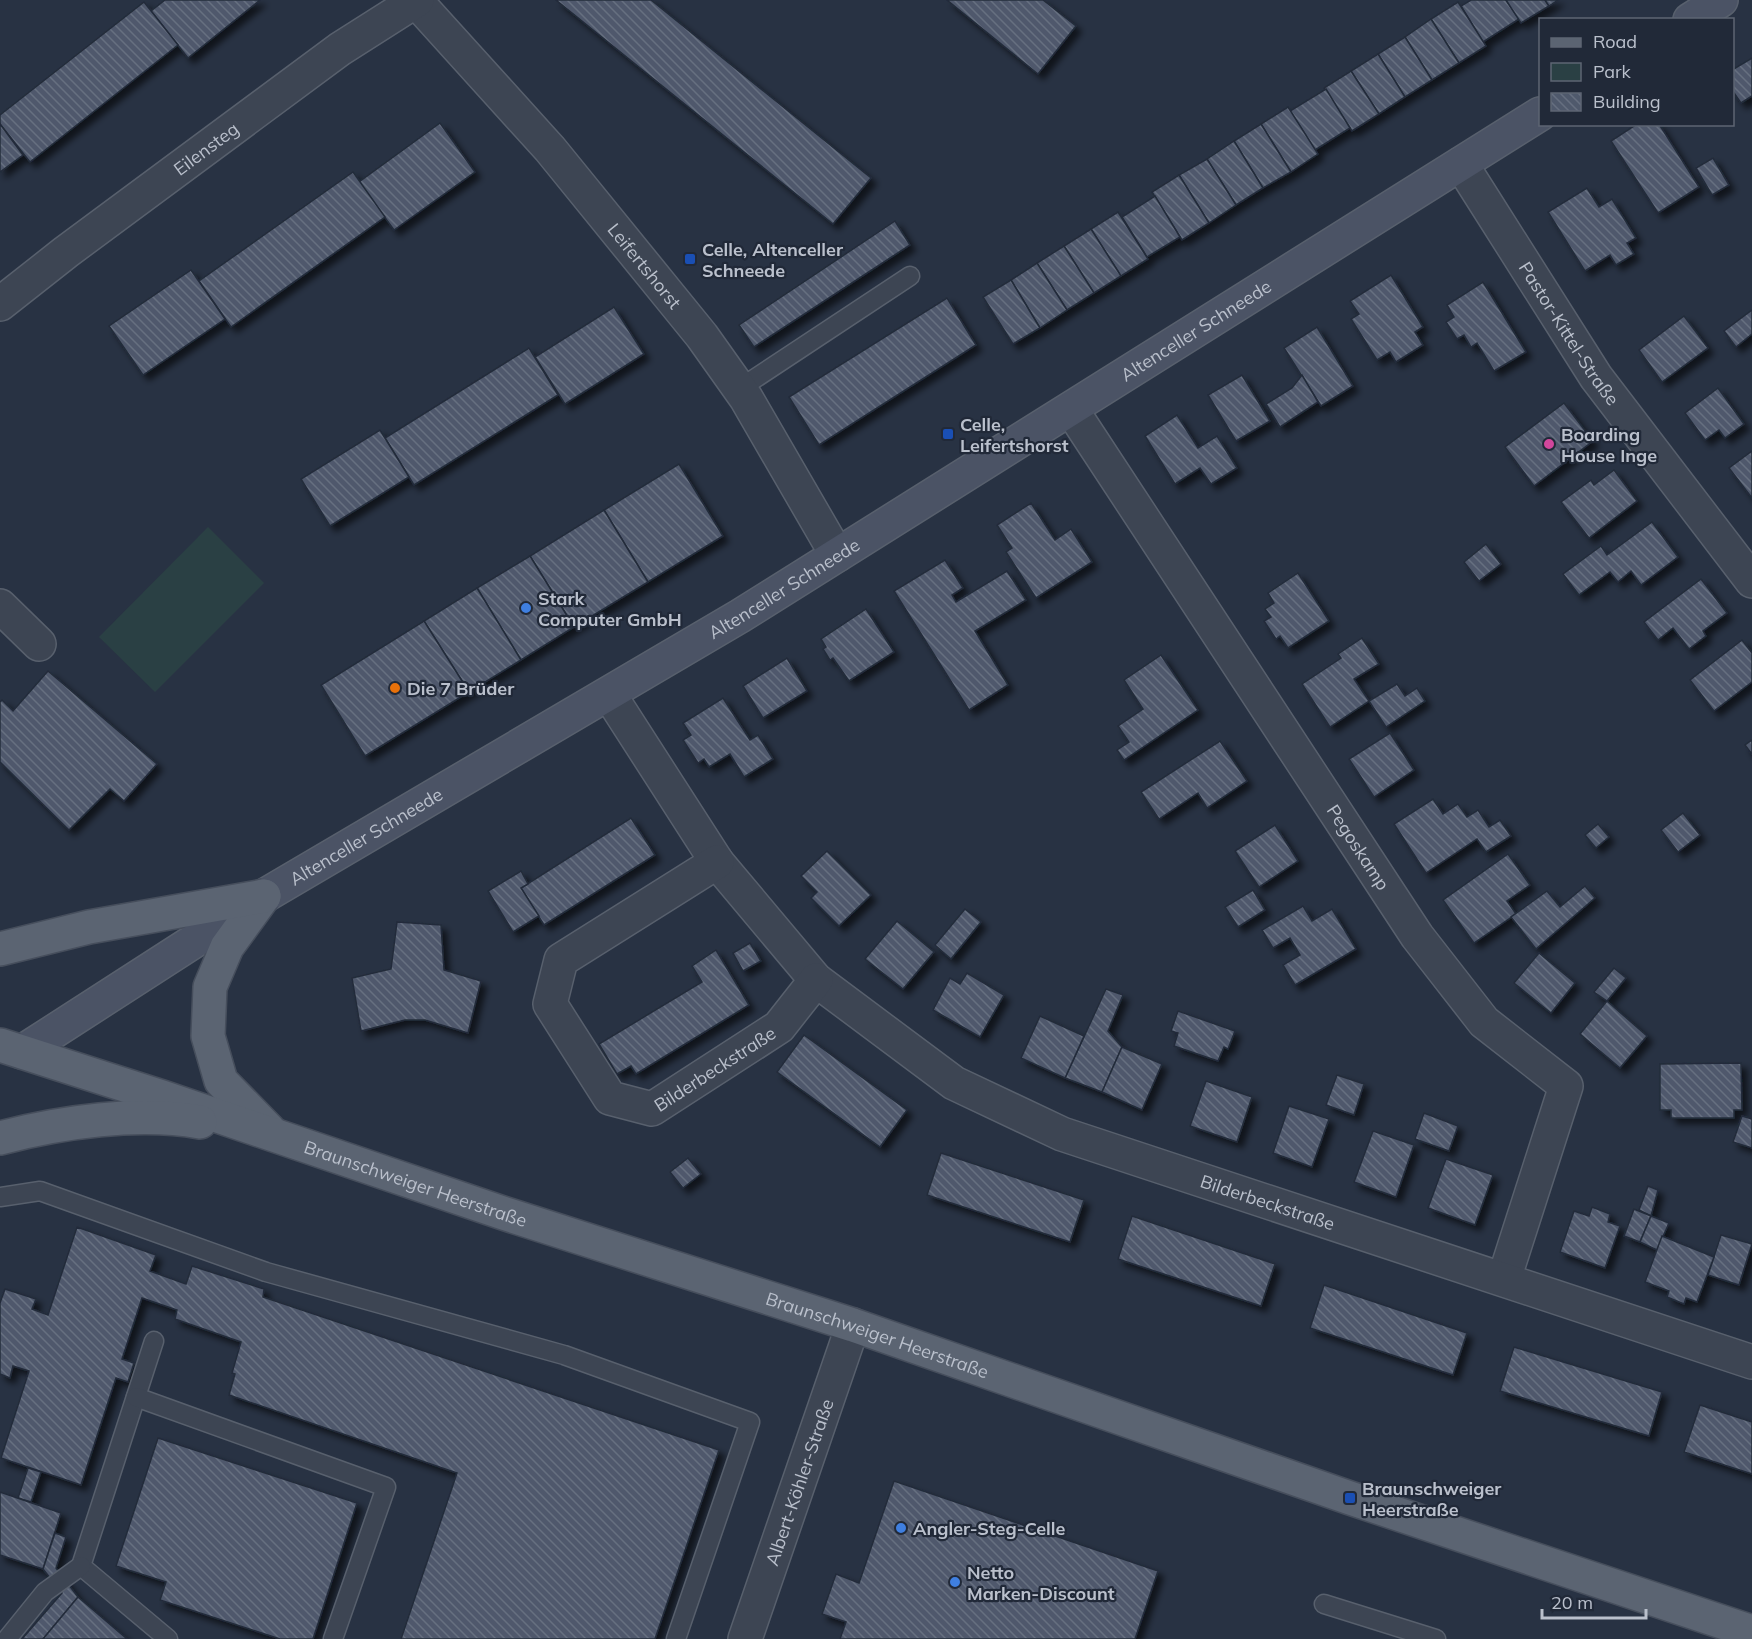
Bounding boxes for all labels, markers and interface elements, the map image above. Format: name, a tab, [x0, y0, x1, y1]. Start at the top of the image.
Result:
legend	[1539, 18, 1734, 126]
text: Road	[1593, 30, 1637, 53]
text: Park	[1593, 60, 1632, 83]
text: Building	[1593, 90, 1661, 113]
street label: Eilensteg	[169, 117, 243, 180]
street label: Leifertshorst	[603, 218, 687, 313]
place label: Celle, Altenceller Schneede	[702, 238, 844, 282]
marker: Celle, Altenceller Schneede	[683, 252, 697, 266]
street label: Pastor-Kittel-Straße	[1514, 257, 1625, 410]
street label: Altenceller Schneede	[1116, 274, 1275, 386]
place label: Celle, Leifertshorst	[960, 413, 1069, 457]
place label: Boarding House Inge	[1561, 423, 1657, 467]
marker: Celle, Leifertshorst	[941, 427, 955, 441]
marker: Boarding House Inge	[1542, 437, 1556, 451]
street label: Altenceller Schneede	[704, 533, 864, 644]
place label: Stark Computer GmbH	[538, 587, 682, 631]
marker: Stark Computer GmbH	[519, 601, 533, 615]
place label: Die 7 Brüder	[407, 677, 515, 700]
marker: Die 7 Brüder	[388, 681, 402, 695]
street label: Altenceller Schneede	[285, 782, 446, 890]
street label: Pegoskamp	[1322, 800, 1395, 894]
street label: Bilderbeckstraße	[649, 1021, 780, 1116]
street label: Braunschweiger Heerstraße	[301, 1135, 530, 1231]
street label: Bilderbeckstraße	[1197, 1169, 1338, 1235]
street label: Braunschweiger Heerstraße	[763, 1286, 992, 1383]
street label: Albert-Köhler-Straße	[760, 1396, 838, 1568]
place label: Braunschweiger Heerstraße	[1362, 1477, 1502, 1521]
marker: Braunschweiger Heerstraße	[1343, 1491, 1357, 1505]
place label: Angler-Steg-Celle	[913, 1517, 1066, 1540]
marker: Angler-Steg-Celle	[894, 1521, 908, 1535]
place label: Netto Marken-Discount	[967, 1561, 1115, 1605]
marker: Netto Marken-Discount	[948, 1575, 962, 1589]
scale bar	[1542, 1582, 1646, 1620]
text: 20 m	[1551, 1591, 1593, 1614]

